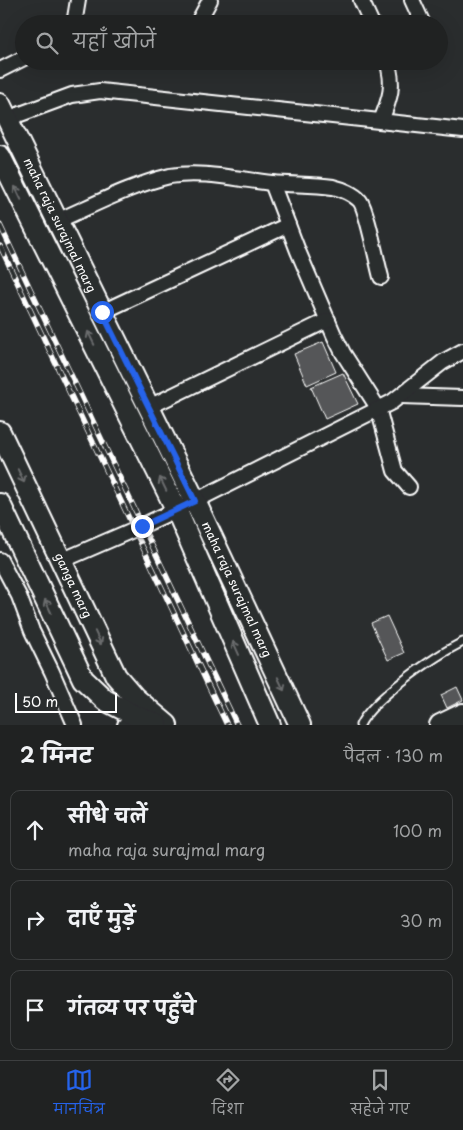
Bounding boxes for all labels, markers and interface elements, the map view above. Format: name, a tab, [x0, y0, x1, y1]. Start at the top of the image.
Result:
search box	[15, 15, 448, 70]
text: यहाँ खोजें	[73, 26, 156, 54]
icon: search	[33, 29, 61, 57]
street label: maha raja surajmal marg	[20, 154, 101, 295]
one-way arrow	[13, 186, 23, 201]
route start	[91, 301, 114, 324]
one-way arrow	[86, 331, 96, 346]
one-way arrow	[17, 468, 26, 483]
one-way arrow	[158, 477, 167, 492]
route end	[131, 515, 154, 538]
street label: maha raja surajmal marg	[198, 518, 277, 660]
street label: ganga marg	[51, 549, 97, 621]
one-way arrow	[43, 599, 53, 614]
one-way arrow	[93, 631, 103, 646]
one-way arrow	[231, 641, 241, 656]
one-way arrow	[276, 676, 286, 691]
scale bar	[15, 690, 118, 713]
text: 50 m	[22, 691, 58, 712]
text: 2 मिनट	[20, 738, 92, 770]
text: पैदल · 130 m	[344, 743, 443, 767]
text: सीधे चलें	[68, 801, 147, 829]
icon: ahead	[21, 816, 49, 844]
text: 100 m	[393, 818, 442, 842]
text: maha raja surajmal marg	[68, 837, 265, 861]
text: दाएँ मुड़ें	[68, 903, 135, 931]
icon: right	[21, 906, 49, 934]
text: 30 m	[400, 908, 442, 932]
text: गंतव्य पर पहुँचे	[68, 993, 196, 1021]
icon: arrive	[21, 996, 49, 1024]
tab: मानचित्र	[53, 1066, 105, 1125]
tab: दिशा	[212, 1066, 244, 1125]
tab: सहेजे गए	[350, 1066, 410, 1125]

